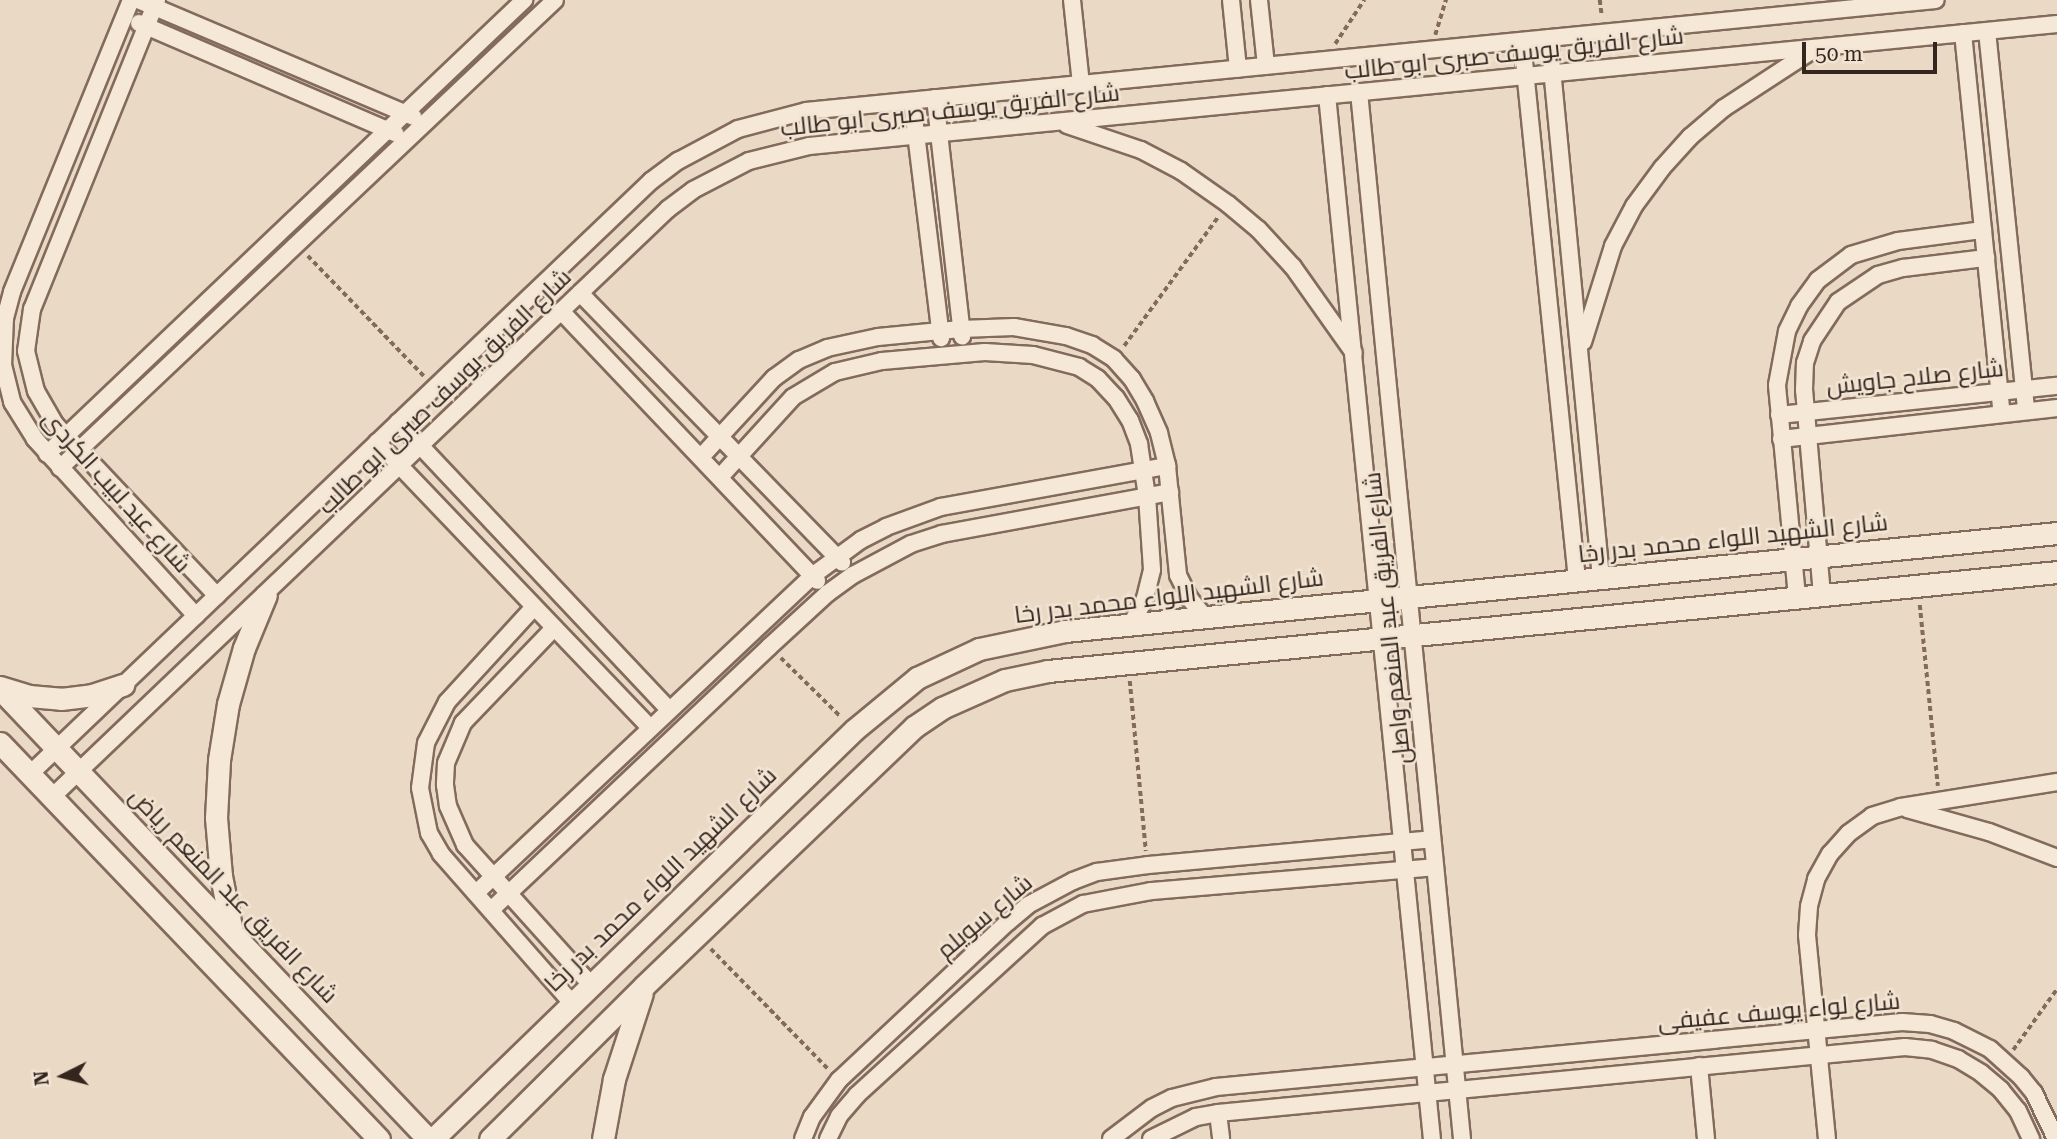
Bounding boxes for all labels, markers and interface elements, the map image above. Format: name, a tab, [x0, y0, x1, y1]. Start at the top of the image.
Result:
street label: شارع الفريق يوسف صبرى ابو طالب	[1343, 22, 1685, 86]
scale bar	[1805, 28, 1940, 72]
text: 50 m	[1815, 42, 1863, 66]
street label: شارع الفريق يوسف صبرى ابو طالب	[779, 79, 1121, 143]
street label: شارع الفريق يوسف صبرى ابو طالب	[312, 263, 578, 521]
street label: شارع صلاح جاويش	[1825, 354, 2005, 402]
street label: شارع عيد لبيب الكردى	[36, 405, 196, 579]
street label: شارع الفريق عبد المنعم واصل	[1358, 470, 1418, 766]
street label: شارع الشهيد اللواء محمد بدر رخا	[1577, 508, 1889, 570]
street label: شارع الشهيد اللواء محمد بدر رخا	[1013, 564, 1325, 630]
street label: شارع الشهيد اللواء محمد بدر رخا	[539, 762, 783, 998]
street label: شارع الفريق عبد المنعم رياض	[123, 782, 343, 1010]
street label: شارع سويلم	[931, 869, 1039, 965]
street label: شارع لواء يوسف عفيفى	[1657, 987, 1901, 1037]
north arrow	[28, 1041, 98, 1111]
text: N	[29, 1070, 54, 1087]

